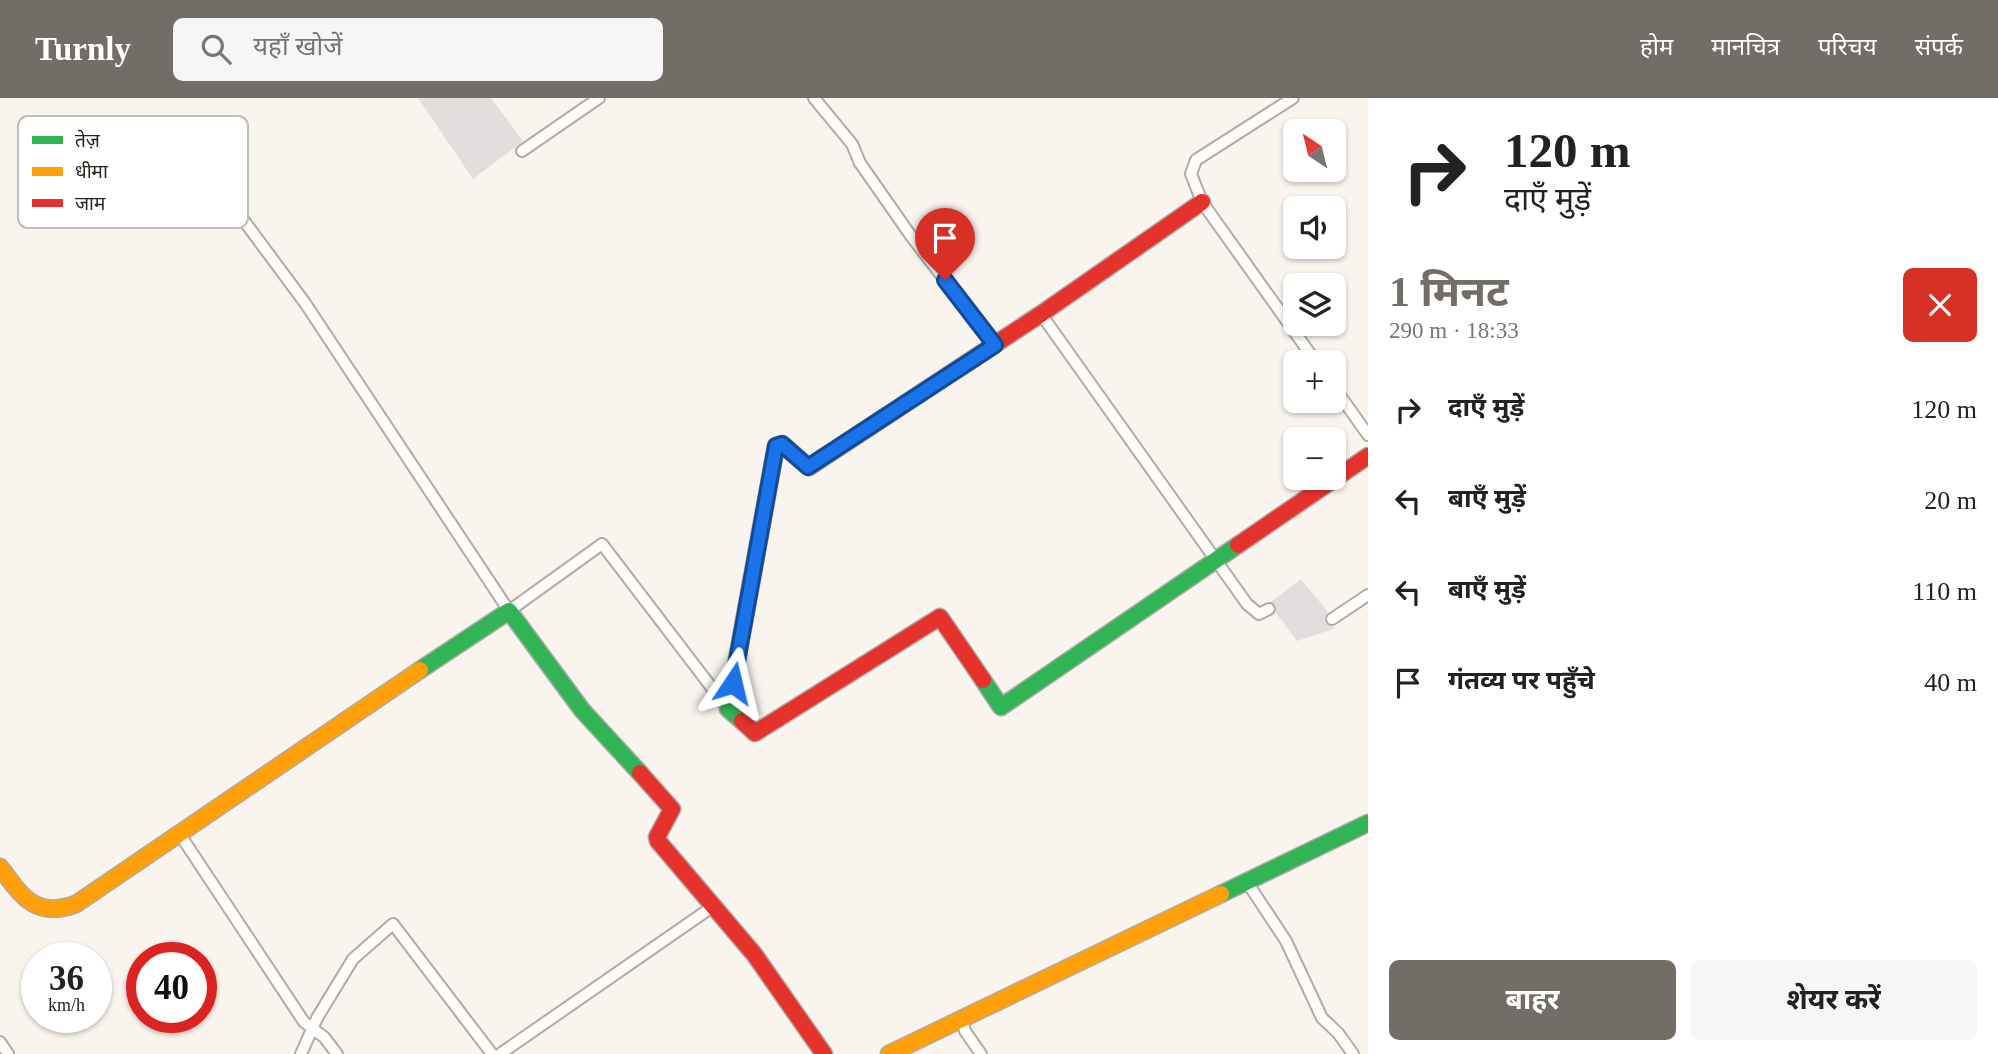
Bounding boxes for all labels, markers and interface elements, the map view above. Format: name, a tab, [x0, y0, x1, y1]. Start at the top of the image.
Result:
search box	[173, 18, 663, 81]
icon: search	[197, 30, 235, 68]
text: Turnly	[35, 31, 131, 67]
text: यहाँ खोजें	[253, 32, 342, 61]
text: होम	[1640, 34, 1673, 60]
text: मानचित्र	[1711, 34, 1780, 60]
text: परिचय	[1818, 34, 1877, 60]
text: संपर्क	[1915, 34, 1963, 60]
legend	[18, 116, 248, 228]
north arrow	[1283, 119, 1346, 182]
map controls	[1283, 119, 1346, 490]
text: 120 m	[1504, 123, 1631, 178]
icon: right	[1389, 126, 1480, 217]
text: तेज़	[75, 129, 101, 151]
text: धीमा	[75, 161, 109, 182]
text: दाएँ मुड़ें	[1504, 181, 1591, 217]
text: जाम	[75, 193, 106, 214]
button: sound	[1283, 196, 1346, 259]
pin	[915, 208, 975, 280]
icon: arrive	[926, 219, 964, 257]
button: close	[1903, 268, 1977, 342]
text: 1 मिनट	[1389, 269, 1509, 315]
button: layers	[1283, 273, 1346, 336]
text: 290 m · 18:33	[1389, 318, 1519, 343]
button: +	[1283, 350, 1346, 413]
icon: right	[1389, 391, 1427, 429]
text: दाएँ मुड़ें	[1448, 393, 1524, 422]
text: 120 m	[1911, 395, 1977, 424]
button: −	[1283, 427, 1346, 490]
icon: left	[1389, 482, 1427, 520]
text: बाएँ मुड़ें	[1448, 484, 1526, 513]
text: 20 m	[1924, 486, 1977, 515]
icon: left	[1389, 573, 1427, 611]
text: बाएँ मुड़ें	[1448, 575, 1526, 604]
text: 110 m	[1912, 577, 1977, 606]
position arrow	[696, 646, 770, 720]
icon: arrive	[1389, 664, 1427, 702]
text: गंतव्य पर पहुँचे	[1448, 666, 1595, 695]
text: 40 m	[1924, 668, 1977, 697]
speed limit sign: 40	[126, 942, 217, 1033]
text: 36	[49, 959, 84, 998]
button: बाहर	[1389, 960, 1676, 1040]
button: शेयर करें	[1690, 960, 1977, 1040]
text: km/h	[48, 995, 85, 1015]

